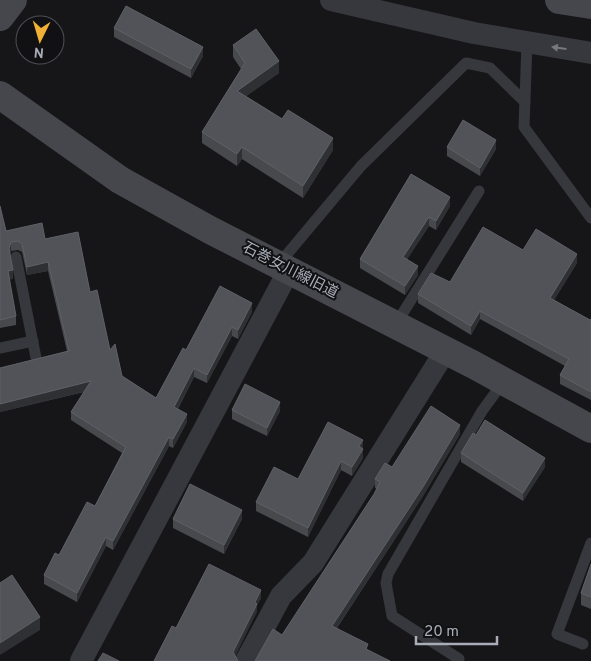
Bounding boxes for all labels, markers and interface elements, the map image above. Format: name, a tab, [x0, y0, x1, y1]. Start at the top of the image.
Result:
north arrow	[15, 15, 65, 65]
text: N	[33, 43, 45, 60]
one-way arrow	[551, 44, 567, 52]
street label: 石巻女川線旧道	[239, 239, 341, 303]
scale bar	[416, 614, 497, 646]
text: 20 m	[424, 623, 459, 642]

